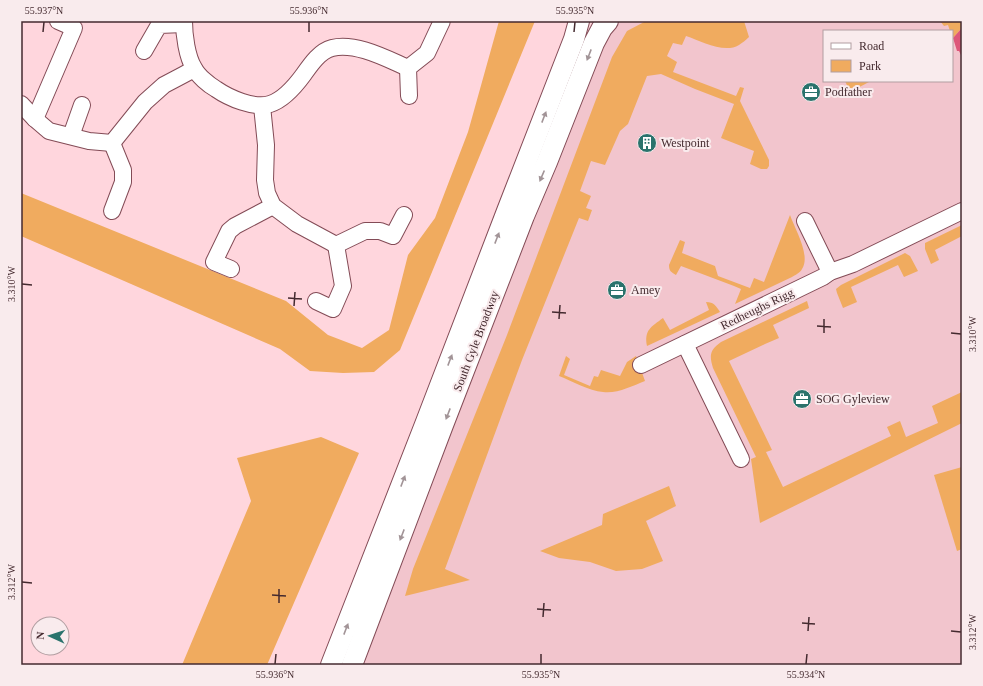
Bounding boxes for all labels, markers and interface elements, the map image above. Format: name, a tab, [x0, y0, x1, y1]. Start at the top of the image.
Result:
text: 55.937°N	[25, 5, 63, 16]
text: 55.936°N	[290, 5, 328, 16]
text: 55.935°N	[556, 5, 594, 16]
legend	[823, 30, 953, 82]
text: Road	[859, 39, 884, 53]
one-way arrow	[586, 49, 592, 61]
text: Park	[859, 59, 881, 73]
office icon: Podfather	[800, 81, 822, 103]
place label: Podfather	[825, 85, 872, 99]
one-way arrow	[541, 111, 547, 123]
building icon: Westpoint	[636, 132, 658, 154]
place label: Westpoint	[661, 136, 710, 150]
one-way arrow	[538, 170, 544, 182]
one-way arrow	[494, 232, 500, 244]
text: 3.310°W	[6, 265, 17, 302]
office icon: Amey	[606, 279, 628, 301]
place label: Amey	[631, 283, 660, 297]
street label: Redheughs Rigg	[718, 285, 796, 333]
street label: South Gyle Broadway	[450, 289, 502, 393]
text: 3.310°W	[967, 315, 978, 352]
one-way arrow	[448, 353, 454, 365]
office icon: SOG Gyleview	[791, 388, 813, 410]
place label: SOG Gyleview	[816, 392, 890, 406]
one-way arrow	[444, 408, 450, 420]
one-way arrow	[400, 475, 406, 487]
one-way arrow	[399, 530, 405, 542]
text: 3.312°W	[6, 563, 17, 600]
text: 3.312°W	[967, 613, 978, 650]
north arrow	[30, 616, 70, 656]
one-way arrow	[343, 622, 349, 634]
text: N	[34, 631, 46, 640]
text: 55.936°N	[256, 669, 294, 680]
text: 55.935°N	[522, 669, 560, 680]
text: 55.934°N	[787, 669, 825, 680]

